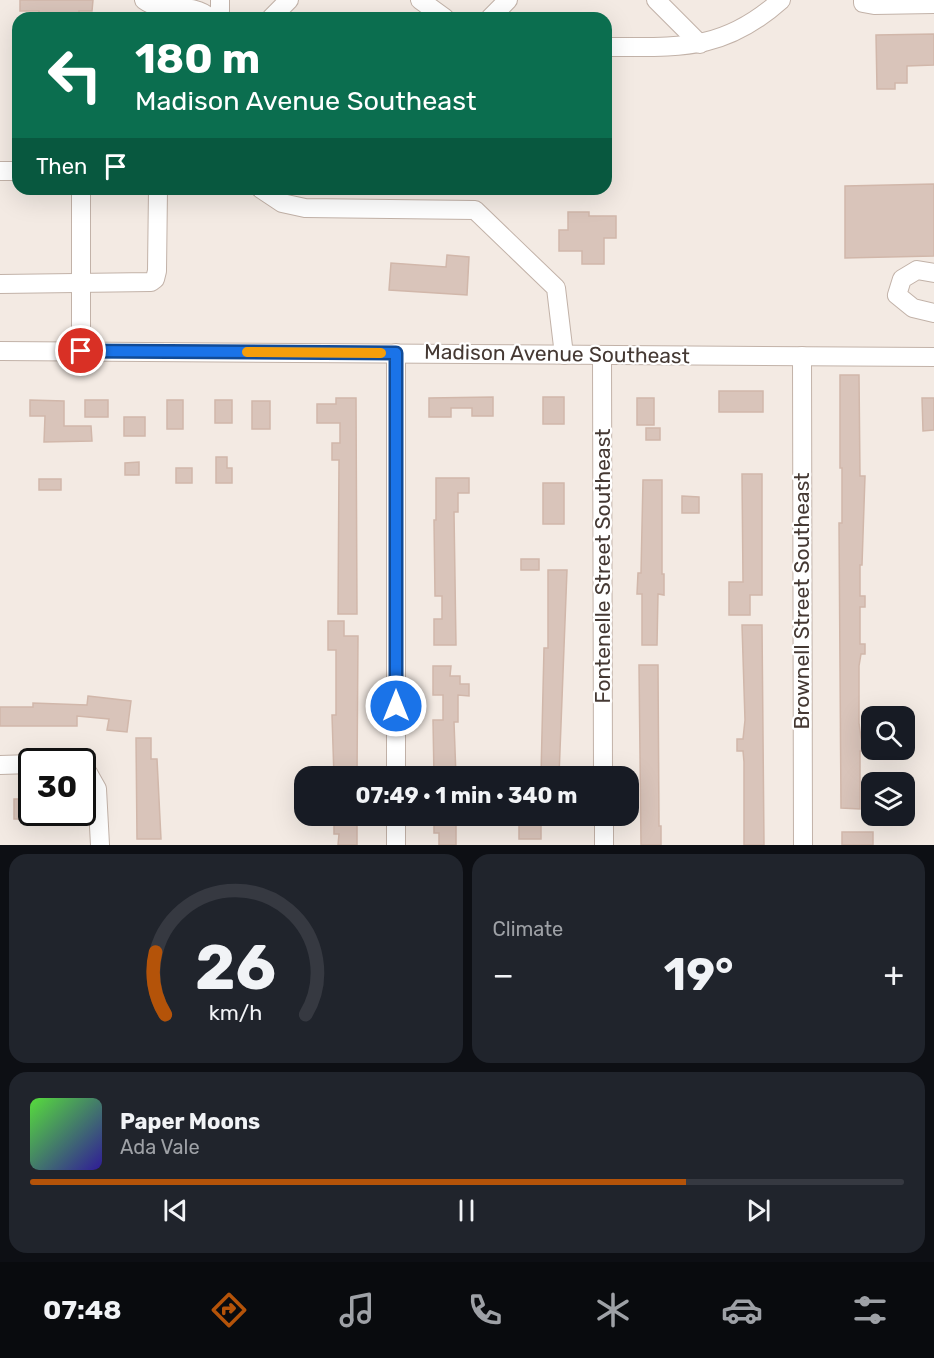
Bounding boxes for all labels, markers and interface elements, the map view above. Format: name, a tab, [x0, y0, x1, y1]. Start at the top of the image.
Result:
text: 180 m	[135, 34, 260, 84]
icon: left	[36, 36, 114, 114]
text: Madison Avenue Southeast	[135, 85, 477, 117]
icon: arrive	[99, 150, 132, 183]
text: Then	[36, 153, 87, 180]
pin	[55, 325, 106, 376]
icon: arrive	[64, 334, 97, 367]
street label: Madison Avenue Southeast	[424, 339, 690, 368]
street label: Fontenelle Street Southeast	[590, 428, 615, 704]
street label: Brownell Street Southeast	[789, 472, 814, 730]
position arrow	[364, 674, 428, 738]
map controls	[861, 706, 915, 826]
button: search	[861, 706, 915, 760]
speed limit sign: 30	[18, 748, 96, 826]
button: layers	[861, 772, 915, 826]
text: 07:49 · 1 min · 340 m	[356, 782, 577, 809]
text: Climate	[493, 917, 563, 941]
text: 26	[195, 931, 276, 1005]
text: 19°	[664, 948, 734, 1001]
text: −	[493, 955, 514, 994]
text: +	[883, 955, 904, 994]
text: km/h	[209, 1001, 263, 1026]
text: Paper Moons	[120, 1108, 260, 1135]
text: Ada Vale	[120, 1135, 200, 1159]
icon: previous	[159, 1194, 192, 1227]
icon: pause	[450, 1194, 483, 1227]
icon: next	[742, 1194, 775, 1227]
icon: directions	[208, 1289, 250, 1331]
icon: music	[336, 1289, 378, 1331]
icon: phone	[464, 1289, 506, 1331]
icon: climate	[592, 1289, 634, 1331]
icon: car	[721, 1289, 763, 1331]
icon: filters	[849, 1289, 891, 1331]
text: 07:48	[43, 1294, 122, 1326]

